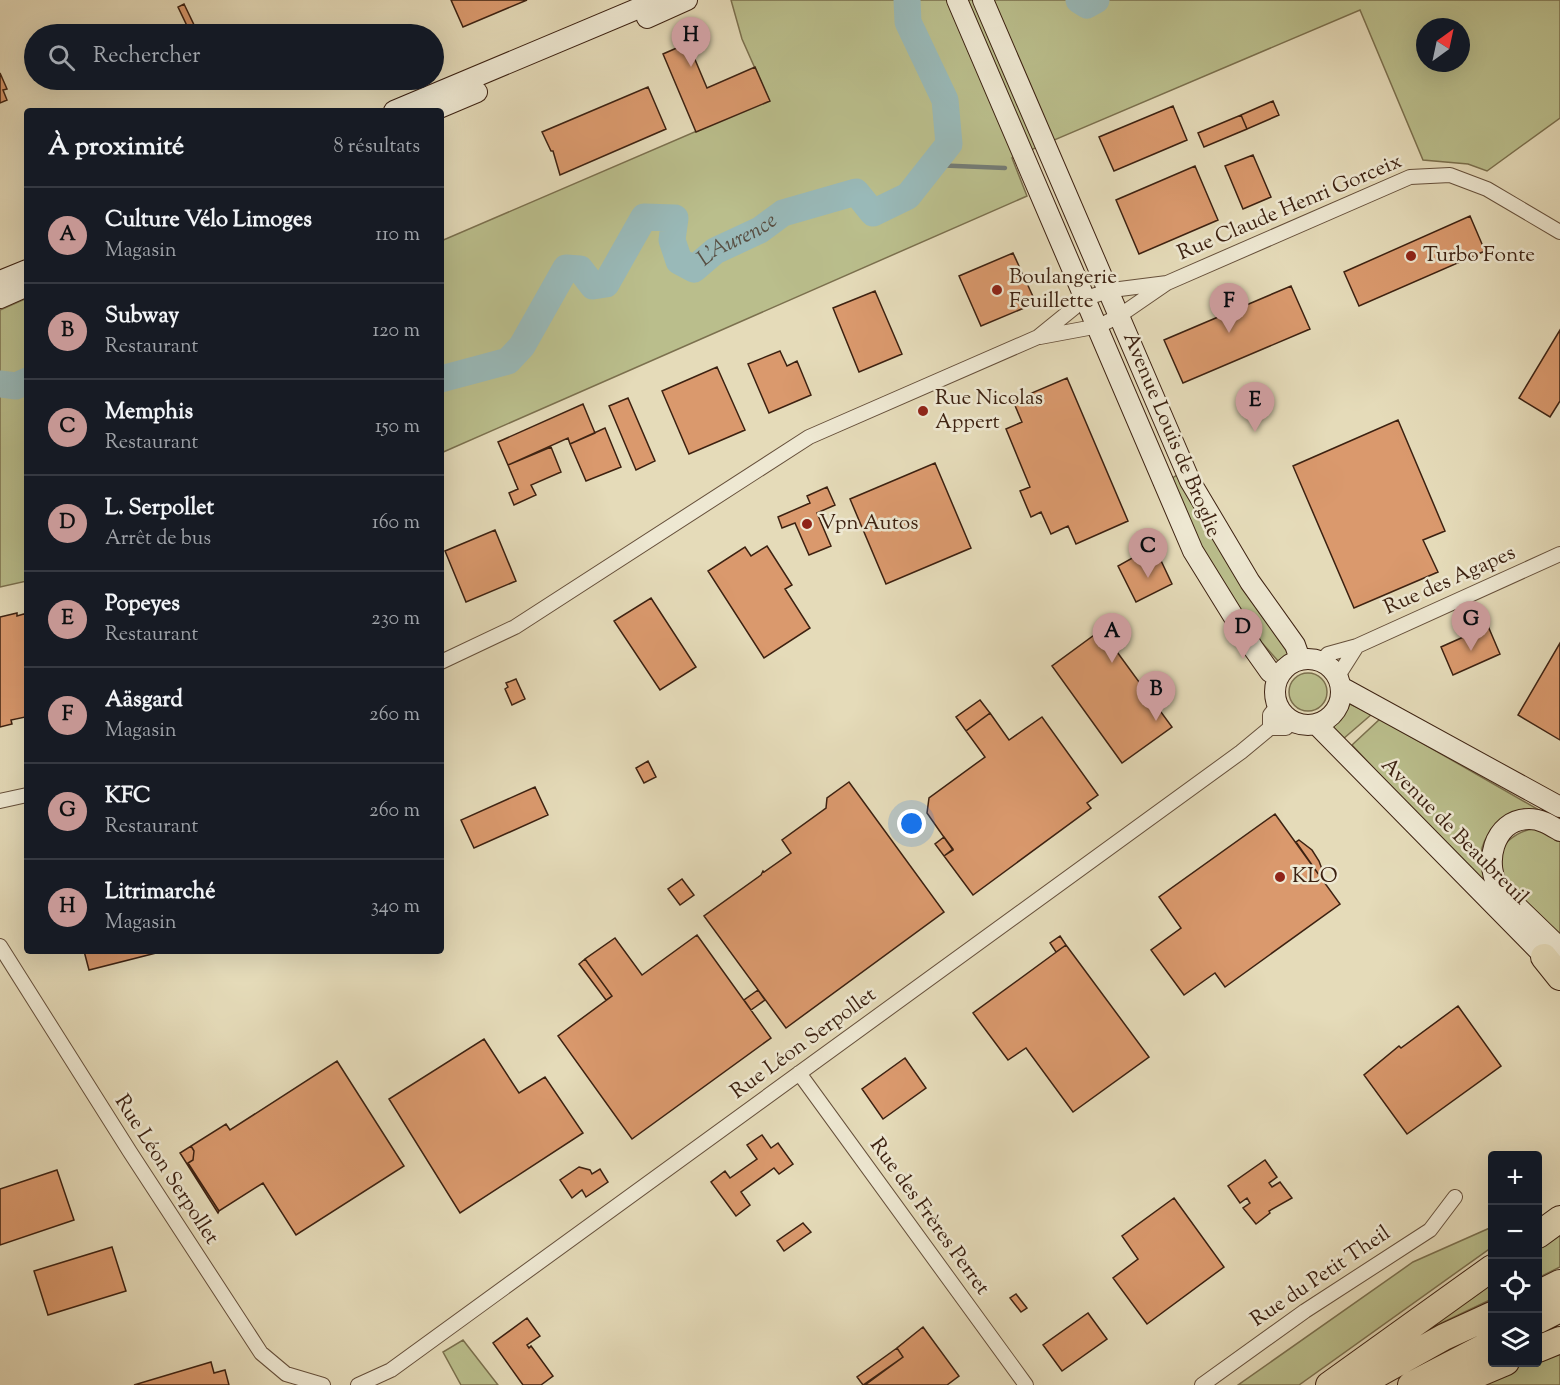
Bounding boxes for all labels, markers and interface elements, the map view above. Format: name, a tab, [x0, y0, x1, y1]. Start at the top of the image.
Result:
pin: H	[672, 17, 710, 67]
north arrow	[1416, 18, 1470, 72]
search box	[24, 24, 444, 90]
icon: search	[45, 41, 78, 74]
text: Rechercher	[93, 41, 200, 73]
text: À proximité	[48, 129, 184, 166]
text: 8 résultats	[334, 133, 420, 162]
street label: Rue Claude Henri Gorceix	[1173, 147, 1407, 269]
text: Culture Vélo Limoges	[105, 205, 312, 237]
water label: L'Aurence	[691, 206, 785, 275]
text: A	[59, 221, 76, 250]
text: 110 m	[375, 221, 420, 250]
text: Magasin	[105, 237, 177, 266]
place label: Turbo Fonte	[1423, 241, 1535, 271]
marker: Turbo Fonte	[1404, 249, 1418, 263]
place label: Boulangerie Feuillette	[1009, 263, 1117, 317]
marker: Boulangerie Feuillette	[990, 283, 1004, 297]
pin: F	[1210, 284, 1248, 333]
text: Subway	[105, 301, 179, 333]
text: B	[61, 317, 74, 346]
text: 120 m	[372, 317, 420, 346]
street label: Avenue Louis de Broglie	[1114, 328, 1228, 542]
text: Restaurant	[105, 333, 198, 362]
pin: E	[1236, 382, 1274, 432]
place label: Rue Nicolas Appert	[935, 384, 1043, 438]
text: Memphis	[105, 397, 193, 429]
marker: Rue Nicolas Appert	[916, 404, 930, 418]
text: C	[59, 413, 76, 442]
text: 150 m	[375, 413, 420, 442]
text: Restaurant	[105, 429, 198, 458]
text: L. Serpollet	[105, 493, 214, 525]
text: D	[60, 509, 75, 538]
text: 160 m	[372, 509, 420, 538]
place label: Vpn Autos	[819, 509, 919, 539]
marker: Vpn Autos	[800, 517, 814, 531]
text: Arrêt de bus	[105, 525, 211, 554]
pin: C	[1128, 528, 1168, 578]
street label: Rue des Agapes	[1379, 539, 1521, 623]
text: Popeyes	[105, 589, 180, 621]
pin: G	[1452, 602, 1490, 651]
text: E	[61, 605, 74, 634]
text: 230 m	[371, 605, 420, 634]
pin: D	[1224, 610, 1262, 659]
pin: A	[1092, 614, 1132, 663]
text: Restaurant	[105, 621, 198, 650]
pin: B	[1136, 672, 1176, 721]
text: Aäsgard	[105, 685, 183, 717]
text: F	[62, 701, 73, 730]
text: 260 m	[369, 701, 420, 730]
text: Magasin	[105, 717, 177, 746]
street label: Avenue de Beaubreuil	[1373, 751, 1535, 913]
text: KFC	[105, 781, 151, 813]
text: G	[59, 797, 76, 826]
text: 260 m	[369, 797, 420, 826]
your location	[897, 809, 926, 838]
text: Restaurant	[105, 813, 198, 842]
place label: KLO	[1292, 862, 1338, 892]
marker: KLO	[1273, 870, 1287, 884]
text: Litrimarché	[105, 877, 215, 909]
text: H	[60, 893, 75, 922]
text: 340 m	[371, 893, 420, 922]
text: Magasin	[105, 909, 177, 938]
street label: Rue Léon Serpollet	[725, 981, 883, 1107]
street label: Rue Léon Serpollet	[106, 1089, 226, 1251]
street label: Rue des Frères Perret	[862, 1132, 996, 1302]
map controls	[1488, 1151, 1542, 1367]
button: +	[1488, 1151, 1542, 1205]
button: −	[1488, 1205, 1542, 1259]
street label: Rue du Petit Theil	[1245, 1219, 1397, 1335]
button: locate	[1488, 1259, 1542, 1313]
button: layers	[1488, 1313, 1542, 1367]

